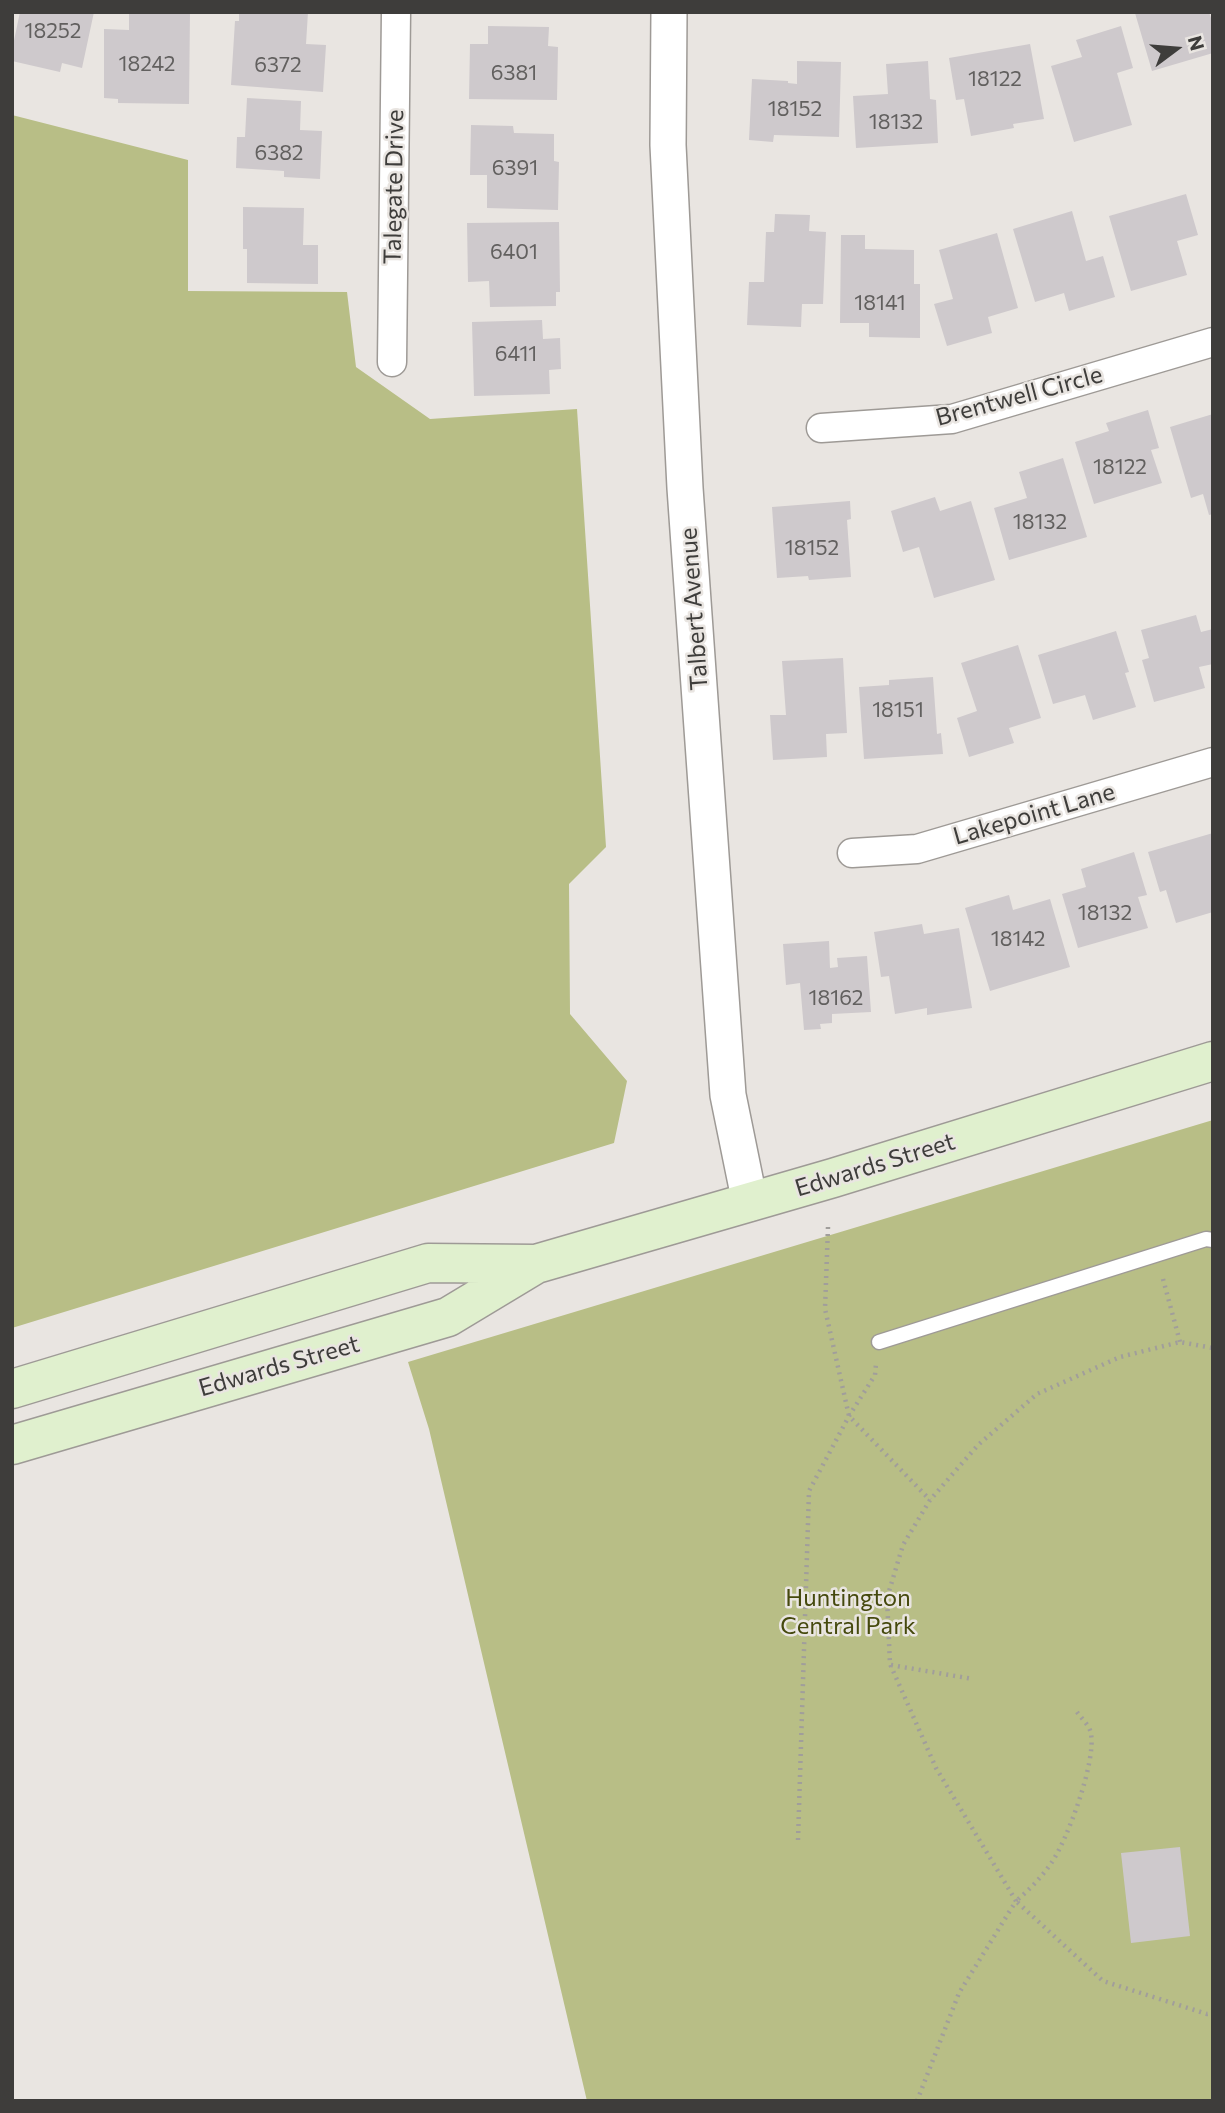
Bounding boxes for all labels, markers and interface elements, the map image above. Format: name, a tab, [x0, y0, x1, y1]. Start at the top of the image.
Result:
north arrow	[1141, 14, 1211, 84]
house number: 18252	[24, 18, 82, 44]
text: N	[1184, 33, 1210, 53]
house number: 18242	[119, 51, 175, 77]
house number: 6372	[254, 52, 302, 78]
house number: 6381	[491, 60, 537, 86]
house number: 18122	[968, 66, 1022, 92]
house number: 18152	[768, 96, 822, 122]
street label: Talegate Drive	[378, 109, 410, 265]
house number: 18132	[869, 109, 923, 135]
house number: 6382	[254, 140, 304, 166]
house number: 6391	[492, 155, 538, 181]
house number: 6401	[490, 239, 538, 265]
house number: 18141	[854, 290, 906, 316]
house number: 6411	[495, 341, 537, 367]
street label: Brentwell Circle	[932, 360, 1106, 432]
house number: 18122	[1093, 454, 1147, 480]
house number: 18132	[1013, 509, 1067, 535]
street label: Talbert Avenue	[674, 527, 714, 691]
house number: 18152	[785, 535, 839, 561]
house number: 18151	[872, 697, 924, 723]
street label: Lakepoint Lane	[950, 777, 1118, 851]
house number: 18132	[1078, 900, 1132, 926]
house number: 18142	[991, 926, 1045, 952]
house number: 18162	[808, 985, 864, 1011]
street label: Edwards Street	[791, 1127, 959, 1203]
street label: Edwards Street	[195, 1329, 363, 1403]
park label: Huntington Central Park	[780, 1584, 916, 1640]

